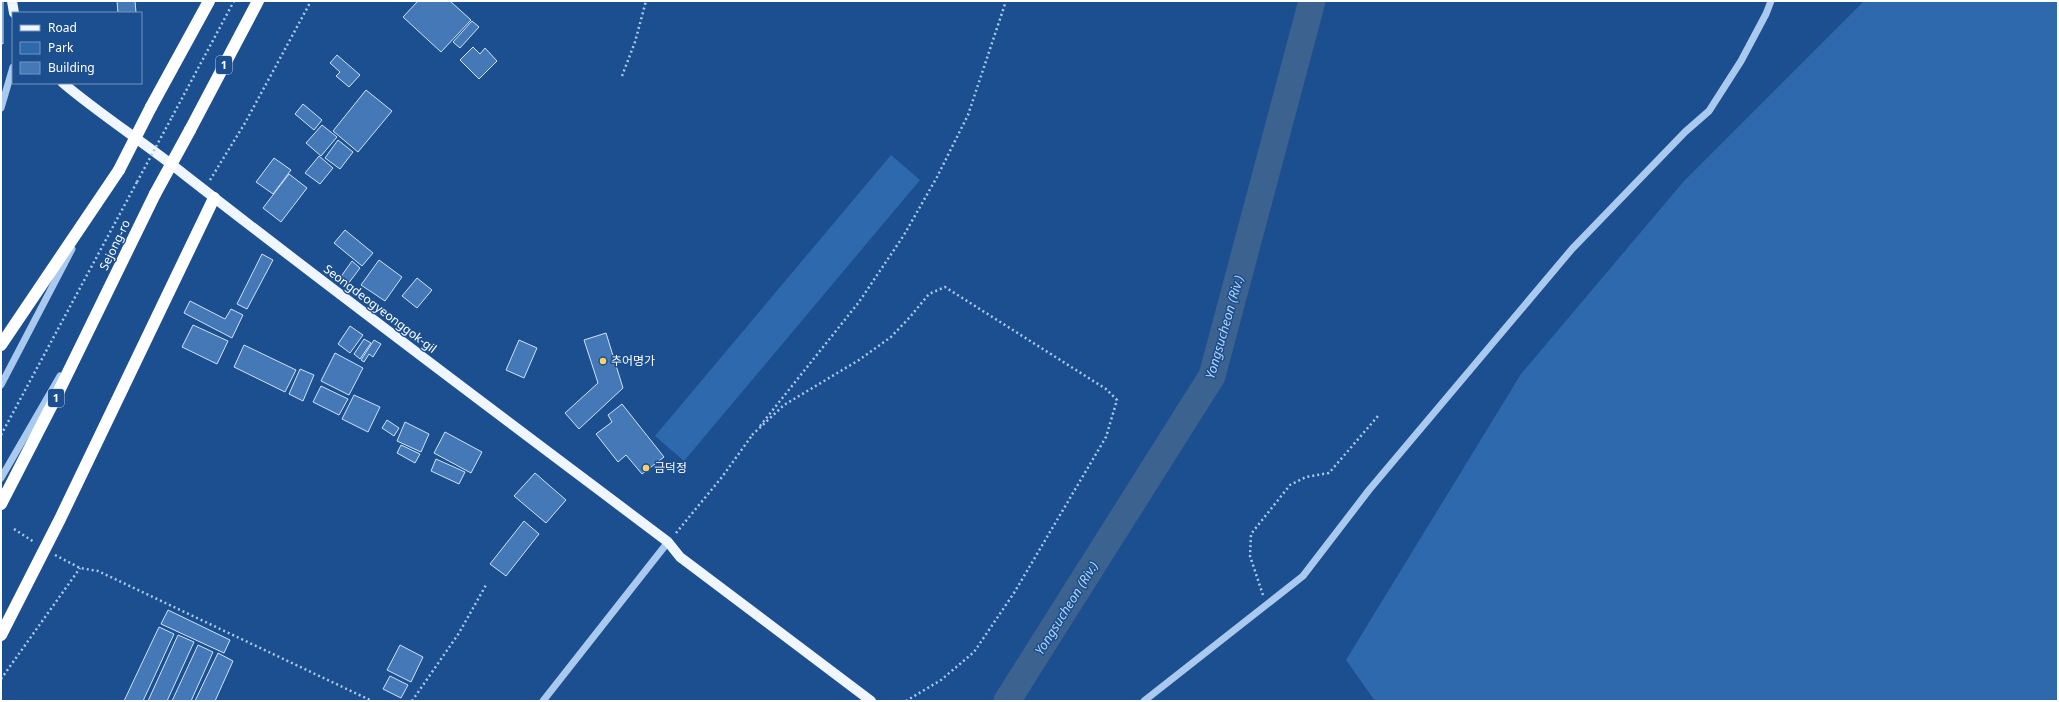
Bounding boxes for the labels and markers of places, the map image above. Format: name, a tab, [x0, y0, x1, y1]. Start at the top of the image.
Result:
place label: 추어명가	[611, 352, 655, 369]
marker: 추어명가	[598, 356, 608, 366]
place label: 금덕정	[654, 459, 687, 476]
marker: 금덕정	[641, 463, 651, 473]

